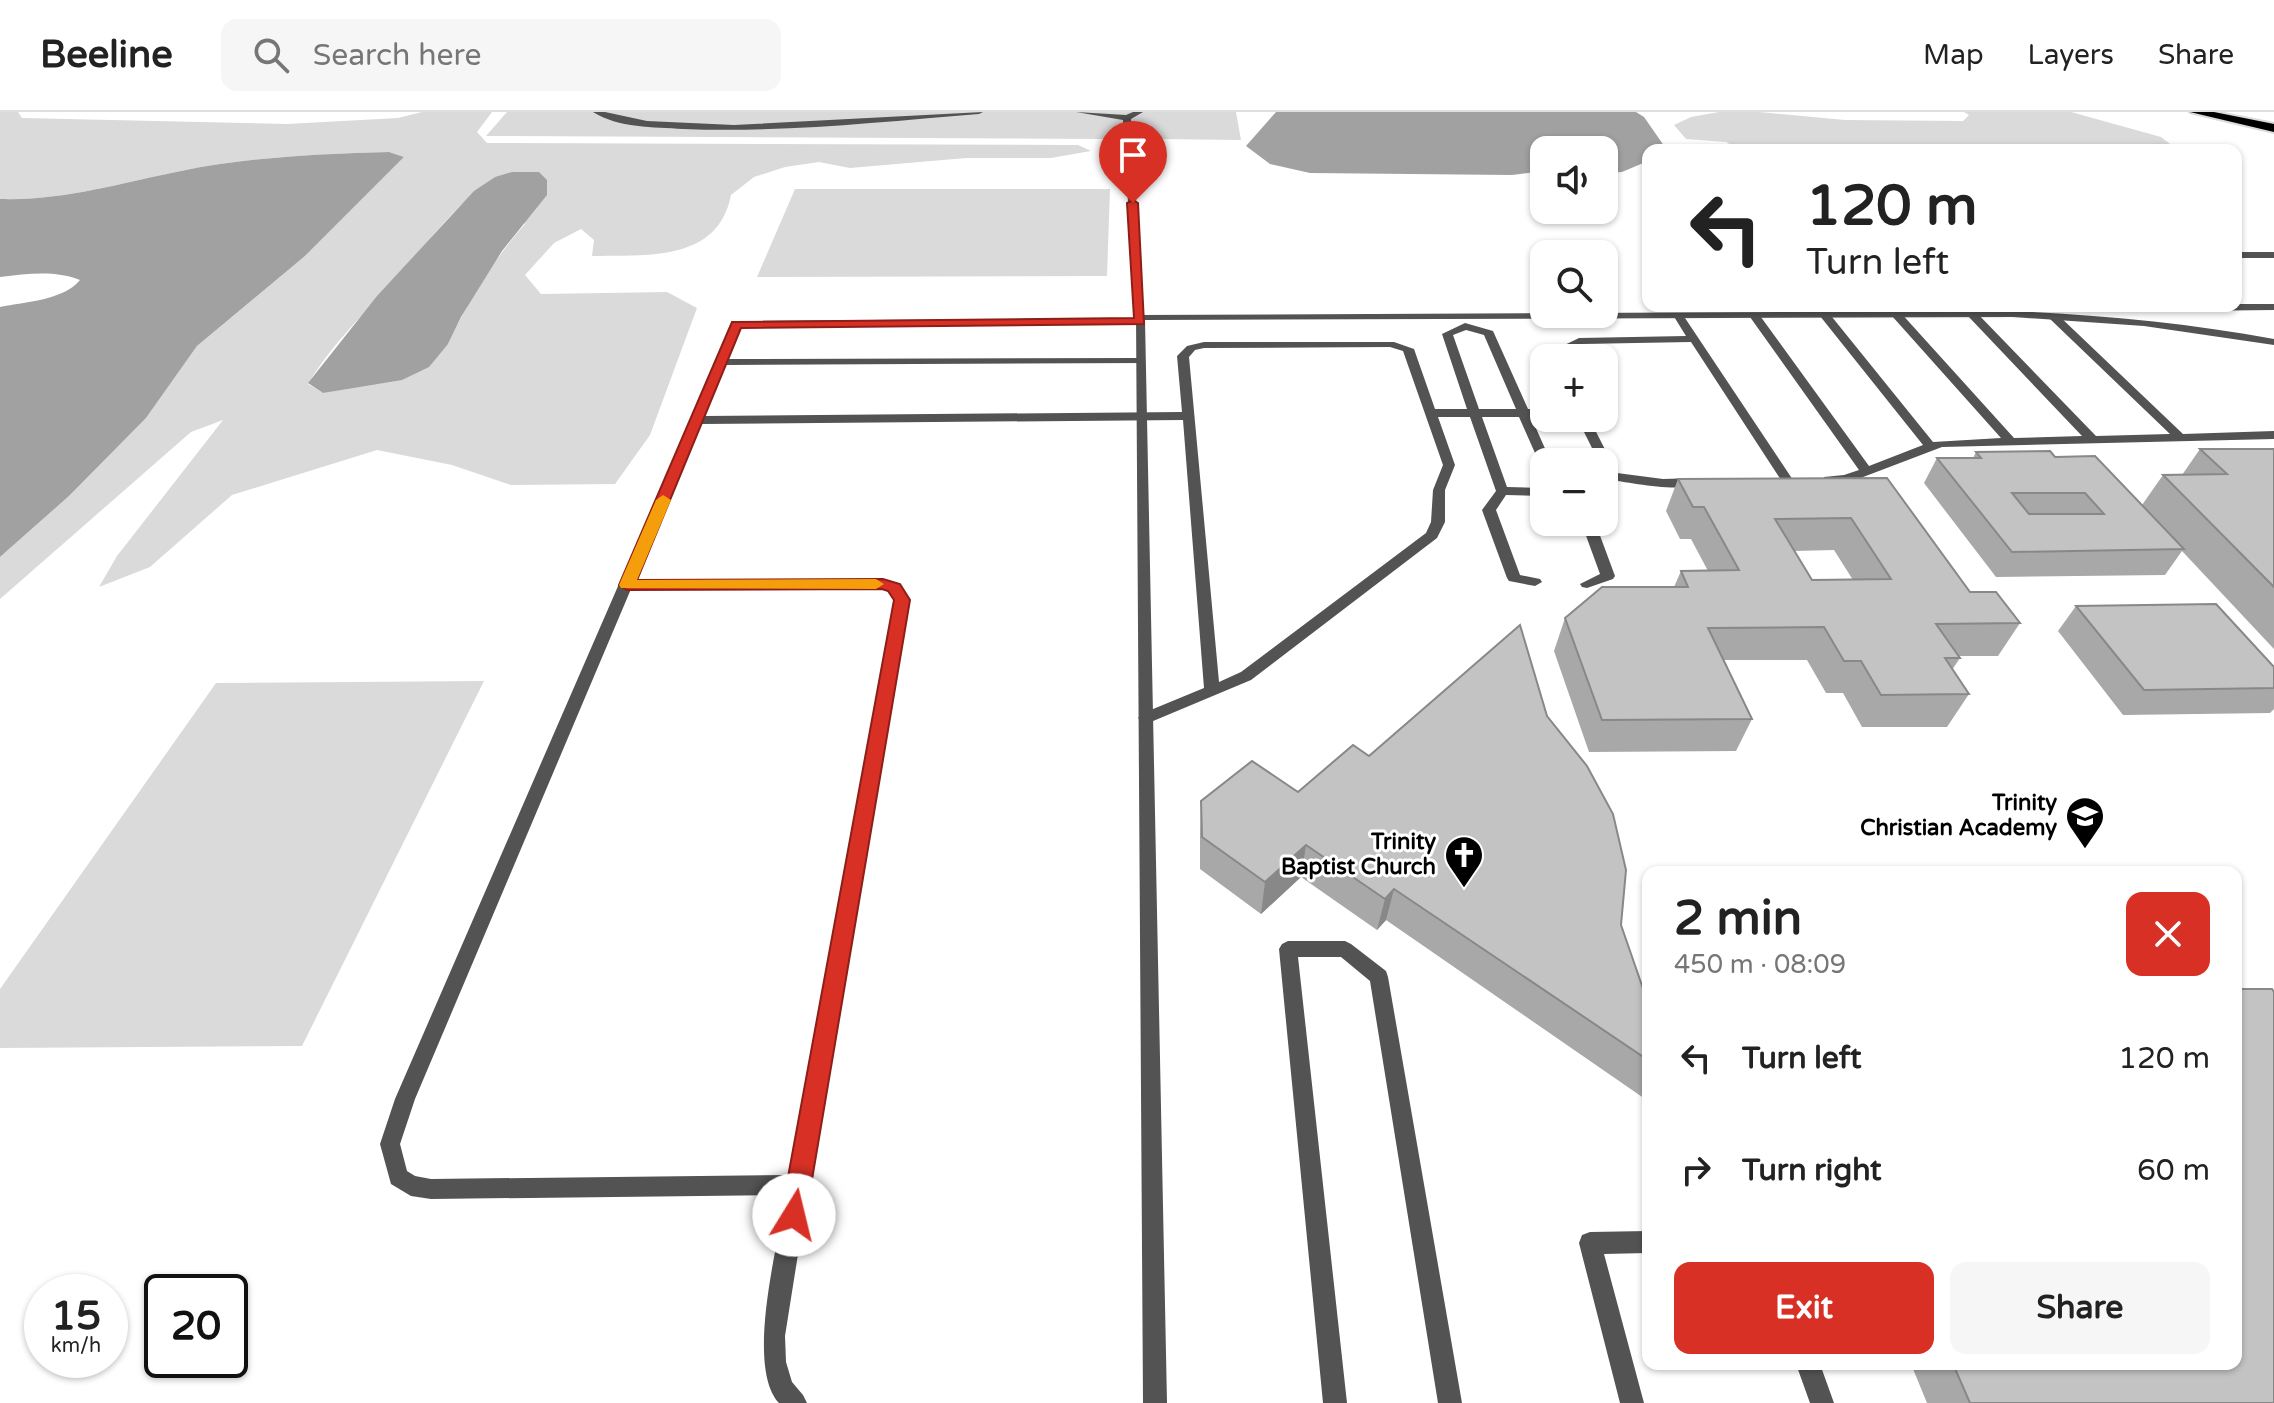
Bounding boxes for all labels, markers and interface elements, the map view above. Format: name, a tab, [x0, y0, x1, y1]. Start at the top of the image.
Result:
search box	[221, 19, 781, 91]
text: Beeline	[40, 32, 173, 78]
icon: search	[249, 33, 293, 77]
text: Search here	[313, 37, 481, 74]
text: Map	[1923, 38, 1984, 72]
text: Layers	[2028, 38, 2114, 72]
text: Share	[2158, 38, 2234, 72]
pin	[1099, 121, 1167, 203]
icon: arrive	[1111, 133, 1155, 177]
map controls	[1530, 136, 1618, 536]
button: sound	[1530, 136, 1618, 224]
text: 120 m	[1806, 173, 1977, 240]
icon: left	[1674, 176, 1778, 280]
button: search	[1530, 240, 1618, 328]
text: Turn left	[1806, 241, 1949, 284]
button: +	[1530, 344, 1618, 432]
button: −	[1530, 448, 1618, 536]
place label: Trinity Christian Academy	[1860, 790, 2057, 841]
school or university icon: Trinity Christian Academy	[2064, 795, 2106, 850]
place label: Trinity Baptist Church	[1281, 829, 1436, 880]
church icon: Trinity Baptist Church	[1443, 834, 1485, 889]
text: 2 min	[1674, 890, 1802, 948]
button: close	[2126, 892, 2210, 976]
text: 450 m · 08:09	[1674, 949, 1846, 980]
icon: left	[1674, 1036, 1718, 1080]
text: Turn left	[1742, 1040, 1861, 1077]
text: 120 m	[2118, 1040, 2210, 1077]
icon: right	[1674, 1148, 1718, 1192]
text: Turn right	[1742, 1152, 1882, 1189]
text: 60 m	[2137, 1152, 2210, 1189]
position arrow	[752, 1173, 836, 1257]
button: Exit	[1674, 1262, 1934, 1354]
button: Share	[1950, 1262, 2210, 1354]
speed limit sign: 20	[144, 1274, 248, 1378]
text: 15	[51, 1292, 101, 1340]
text: km/h	[51, 1334, 101, 1358]

